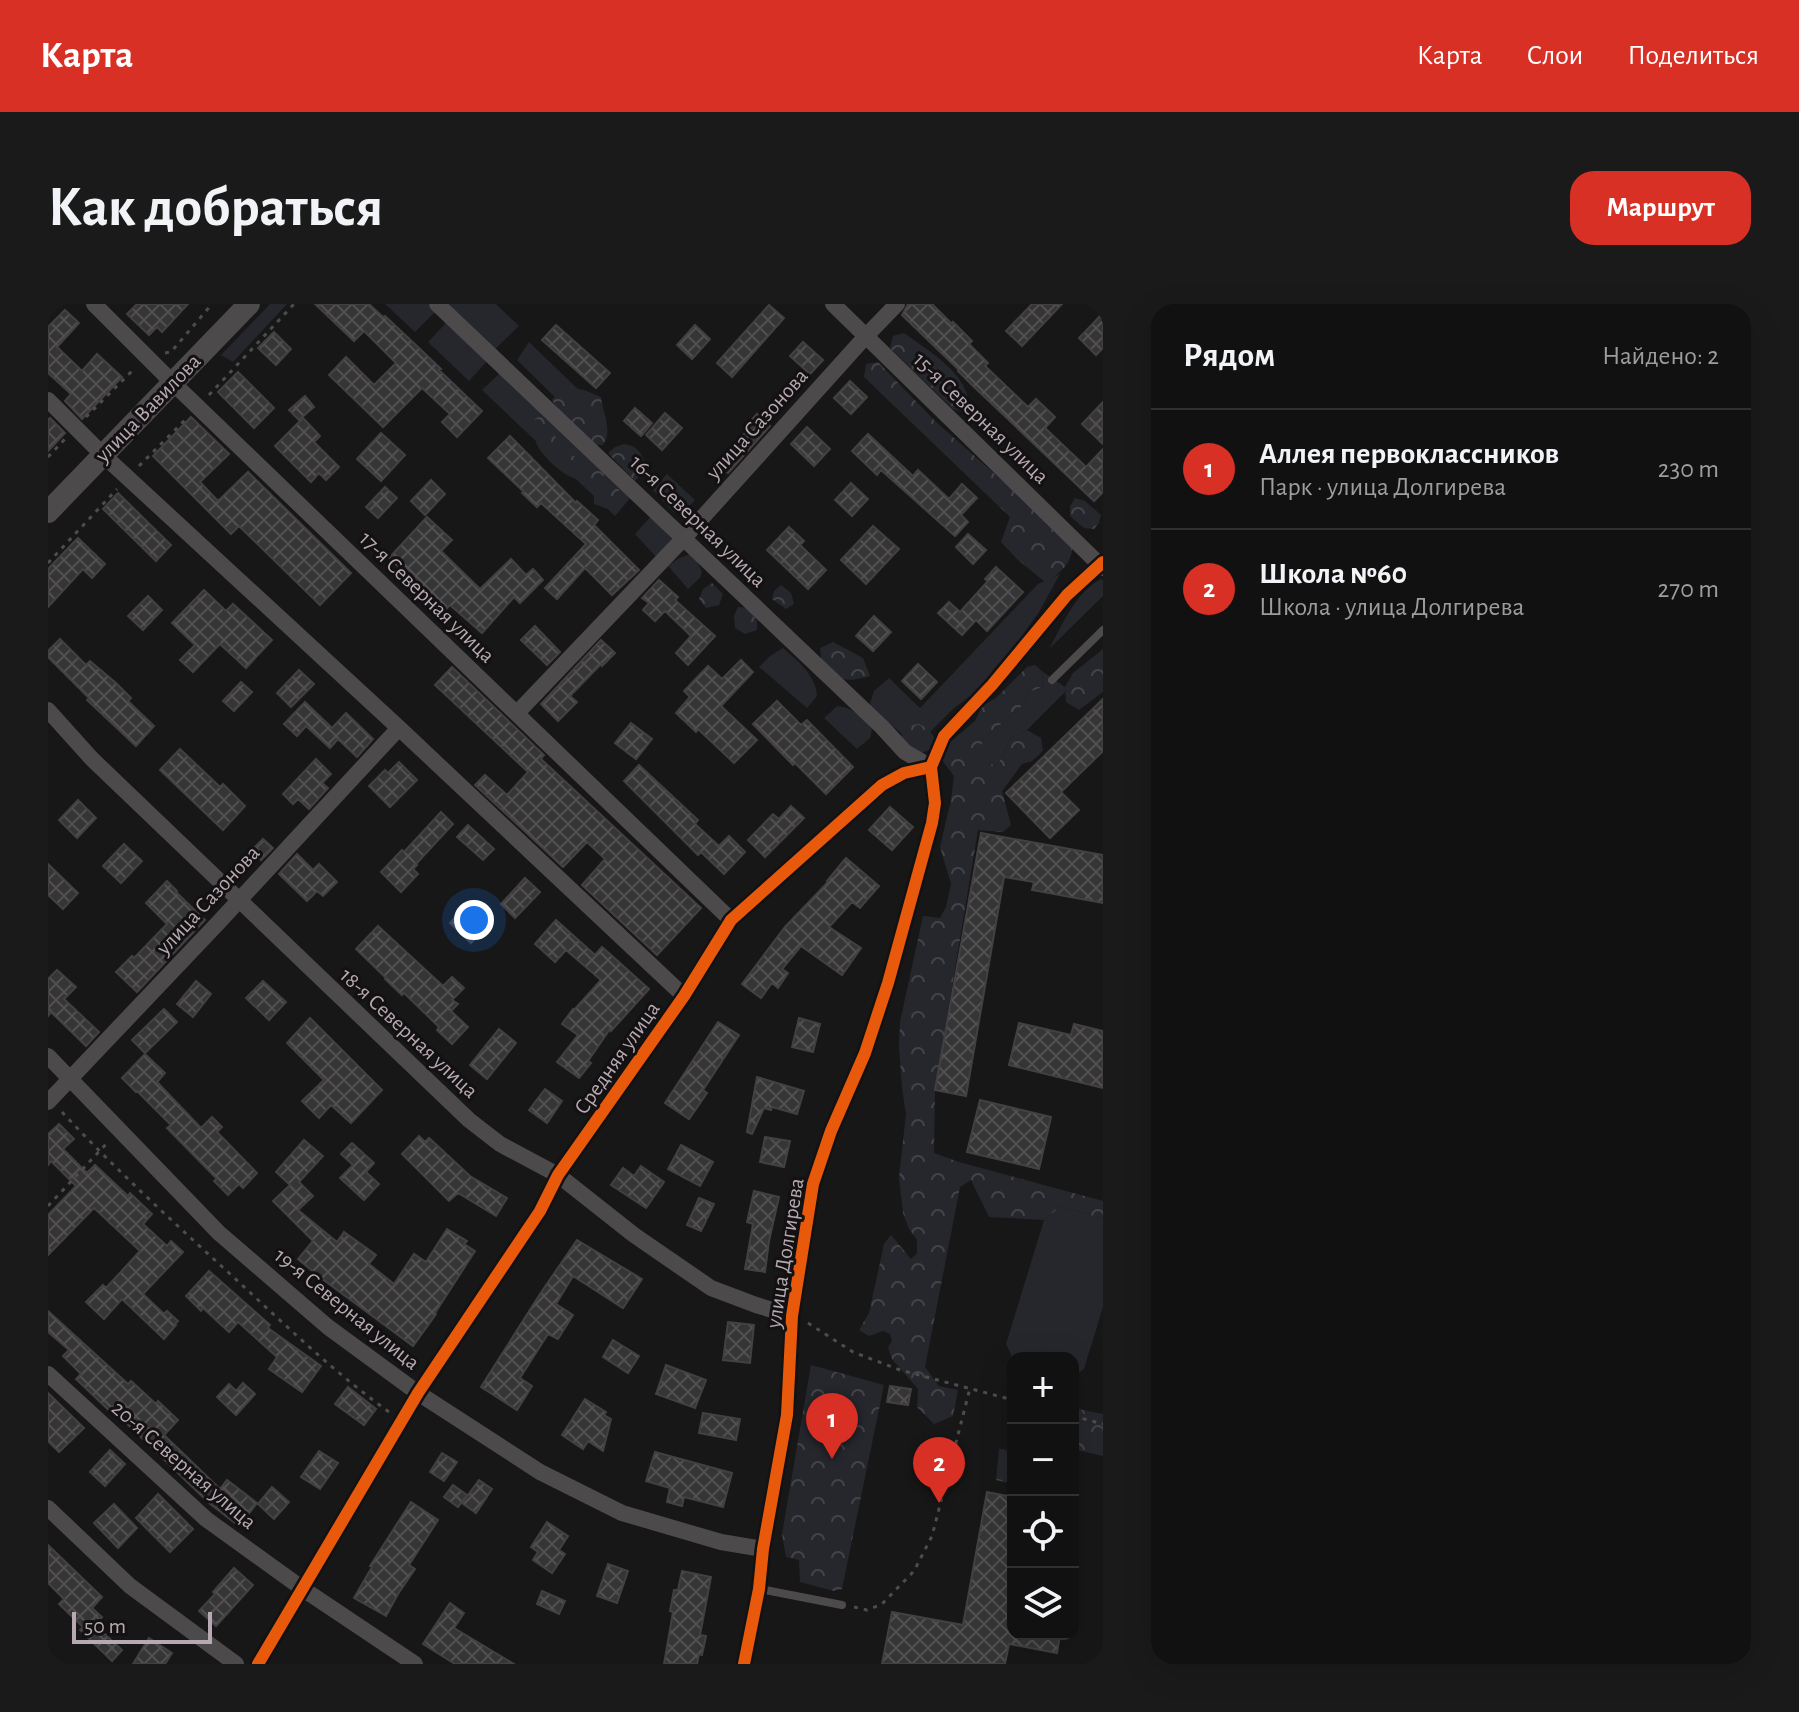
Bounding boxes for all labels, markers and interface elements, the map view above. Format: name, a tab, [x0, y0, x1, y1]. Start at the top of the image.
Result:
text: Карта	[40, 37, 133, 75]
text: Карта	[1417, 42, 1483, 70]
text: Слои	[1527, 42, 1583, 70]
text: Поделиться	[1627, 42, 1759, 70]
button: Маршрут	[1570, 171, 1751, 245]
text: Как добраться	[48, 180, 383, 236]
text: Рядом	[1183, 339, 1275, 373]
text: Найдено: 2	[1602, 343, 1719, 369]
street label: 15-я Северная улица	[909, 348, 1053, 488]
street label: улица Вавилова	[90, 350, 205, 467]
street label: улица Сазонова	[701, 365, 812, 484]
text: Аллея первоклассников	[1259, 439, 1559, 469]
street label: 16-я Северная улица	[626, 451, 770, 591]
text: 1	[1204, 456, 1214, 482]
text: 230 m	[1658, 456, 1719, 482]
text: Парк · улица Долгирева	[1259, 474, 1506, 500]
street label: 17-я Северная улица	[355, 527, 499, 667]
text: Школа №60	[1259, 559, 1407, 589]
text: 2	[1203, 576, 1215, 602]
text: 270 m	[1658, 576, 1719, 602]
text: Школа · улица Долгирева	[1259, 594, 1524, 620]
street label: улица Сазонова	[152, 841, 264, 959]
your location	[454, 900, 494, 940]
street label: 18-я Северная улица	[336, 964, 482, 1102]
street label: Средняя улица	[570, 998, 664, 1118]
street label: улица Долгирева	[762, 1176, 808, 1331]
street label: 19-я Северная улица	[270, 1244, 424, 1374]
map controls	[1007, 1352, 1079, 1640]
button: +	[1007, 1352, 1079, 1424]
pin: 1	[806, 1393, 858, 1459]
street label: 20-я Северная улица	[108, 1397, 260, 1533]
button: −	[1007, 1424, 1079, 1496]
pin: 2	[913, 1437, 965, 1503]
button: locate	[1007, 1496, 1079, 1568]
button: layers	[1007, 1568, 1079, 1640]
scale bar	[72, 1608, 212, 1644]
text: 50 m	[84, 1615, 126, 1637]

